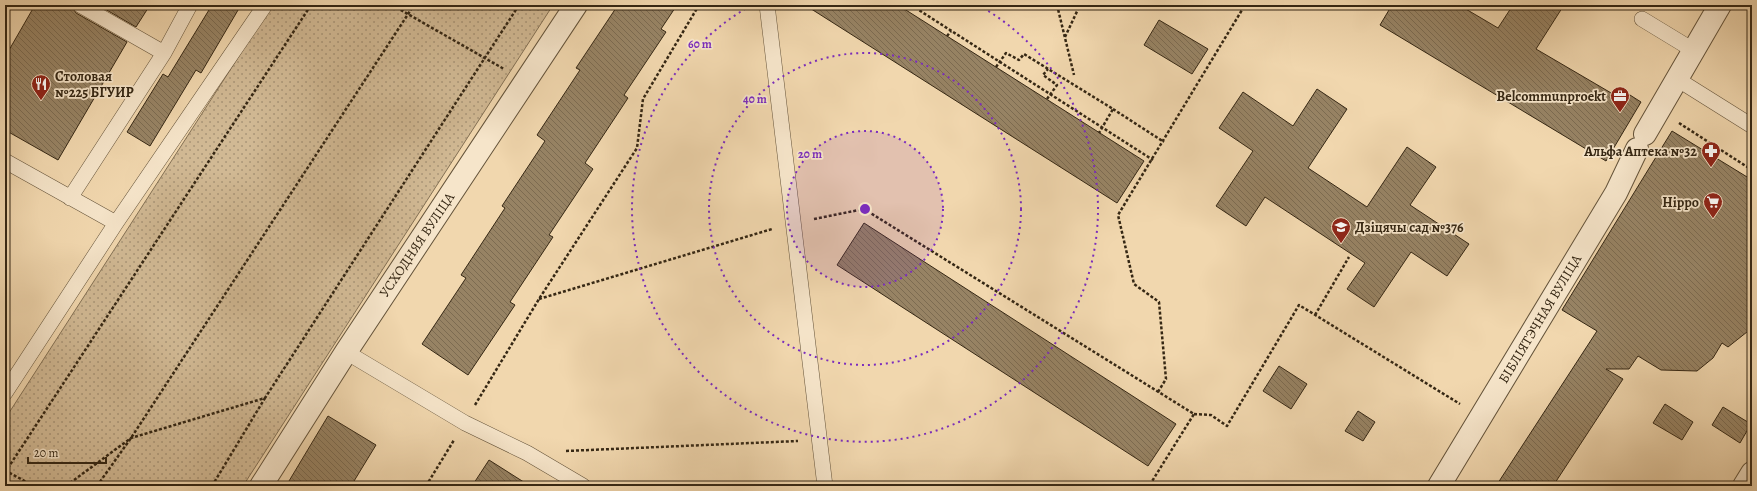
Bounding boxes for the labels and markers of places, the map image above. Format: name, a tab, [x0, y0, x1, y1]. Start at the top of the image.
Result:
place label: Столовая №225 БГУИР	[55, 67, 134, 102]
restaurant icon: Столовая №225 БГУИР	[30, 73, 52, 101]
office icon: Belcommunproekt	[1609, 85, 1631, 113]
place label: Belcommunproekt	[1497, 87, 1606, 106]
pharmacy icon: Альфа Аптека №32	[1700, 140, 1722, 168]
place label: Альфа Аптека №32	[1583, 142, 1697, 161]
supermarket icon: Hippo	[1702, 191, 1724, 219]
place label: Hippo	[1662, 193, 1699, 212]
centre of rings	[858, 202, 872, 216]
school or university icon: Дзіцячы сад №376	[1330, 216, 1352, 244]
place label: Дзіцячы сад №376	[1355, 218, 1464, 237]

